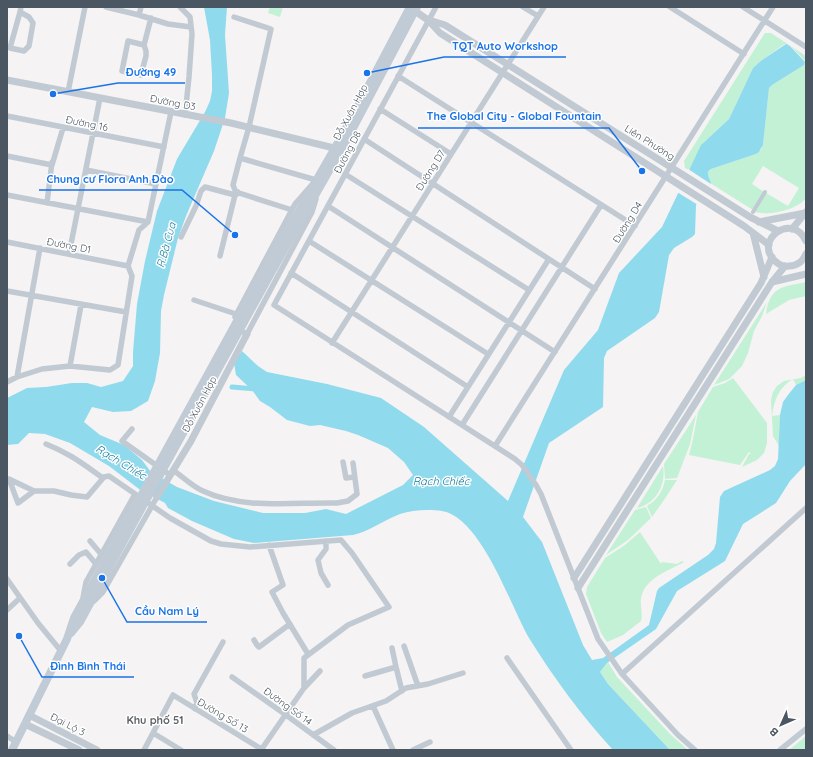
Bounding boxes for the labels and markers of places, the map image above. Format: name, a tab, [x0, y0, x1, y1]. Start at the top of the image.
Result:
callout: TQT Auto Workshop	[444, 34, 566, 57]
callout: Đường 49	[118, 60, 185, 83]
callout: The Global City - Global Fountain	[418, 105, 609, 128]
callout: Chung cư Flora Anh Đào	[39, 167, 182, 190]
callout: Cầu Nam Lý	[127, 599, 207, 622]
callout: Đình Bình Thái	[42, 654, 134, 677]

